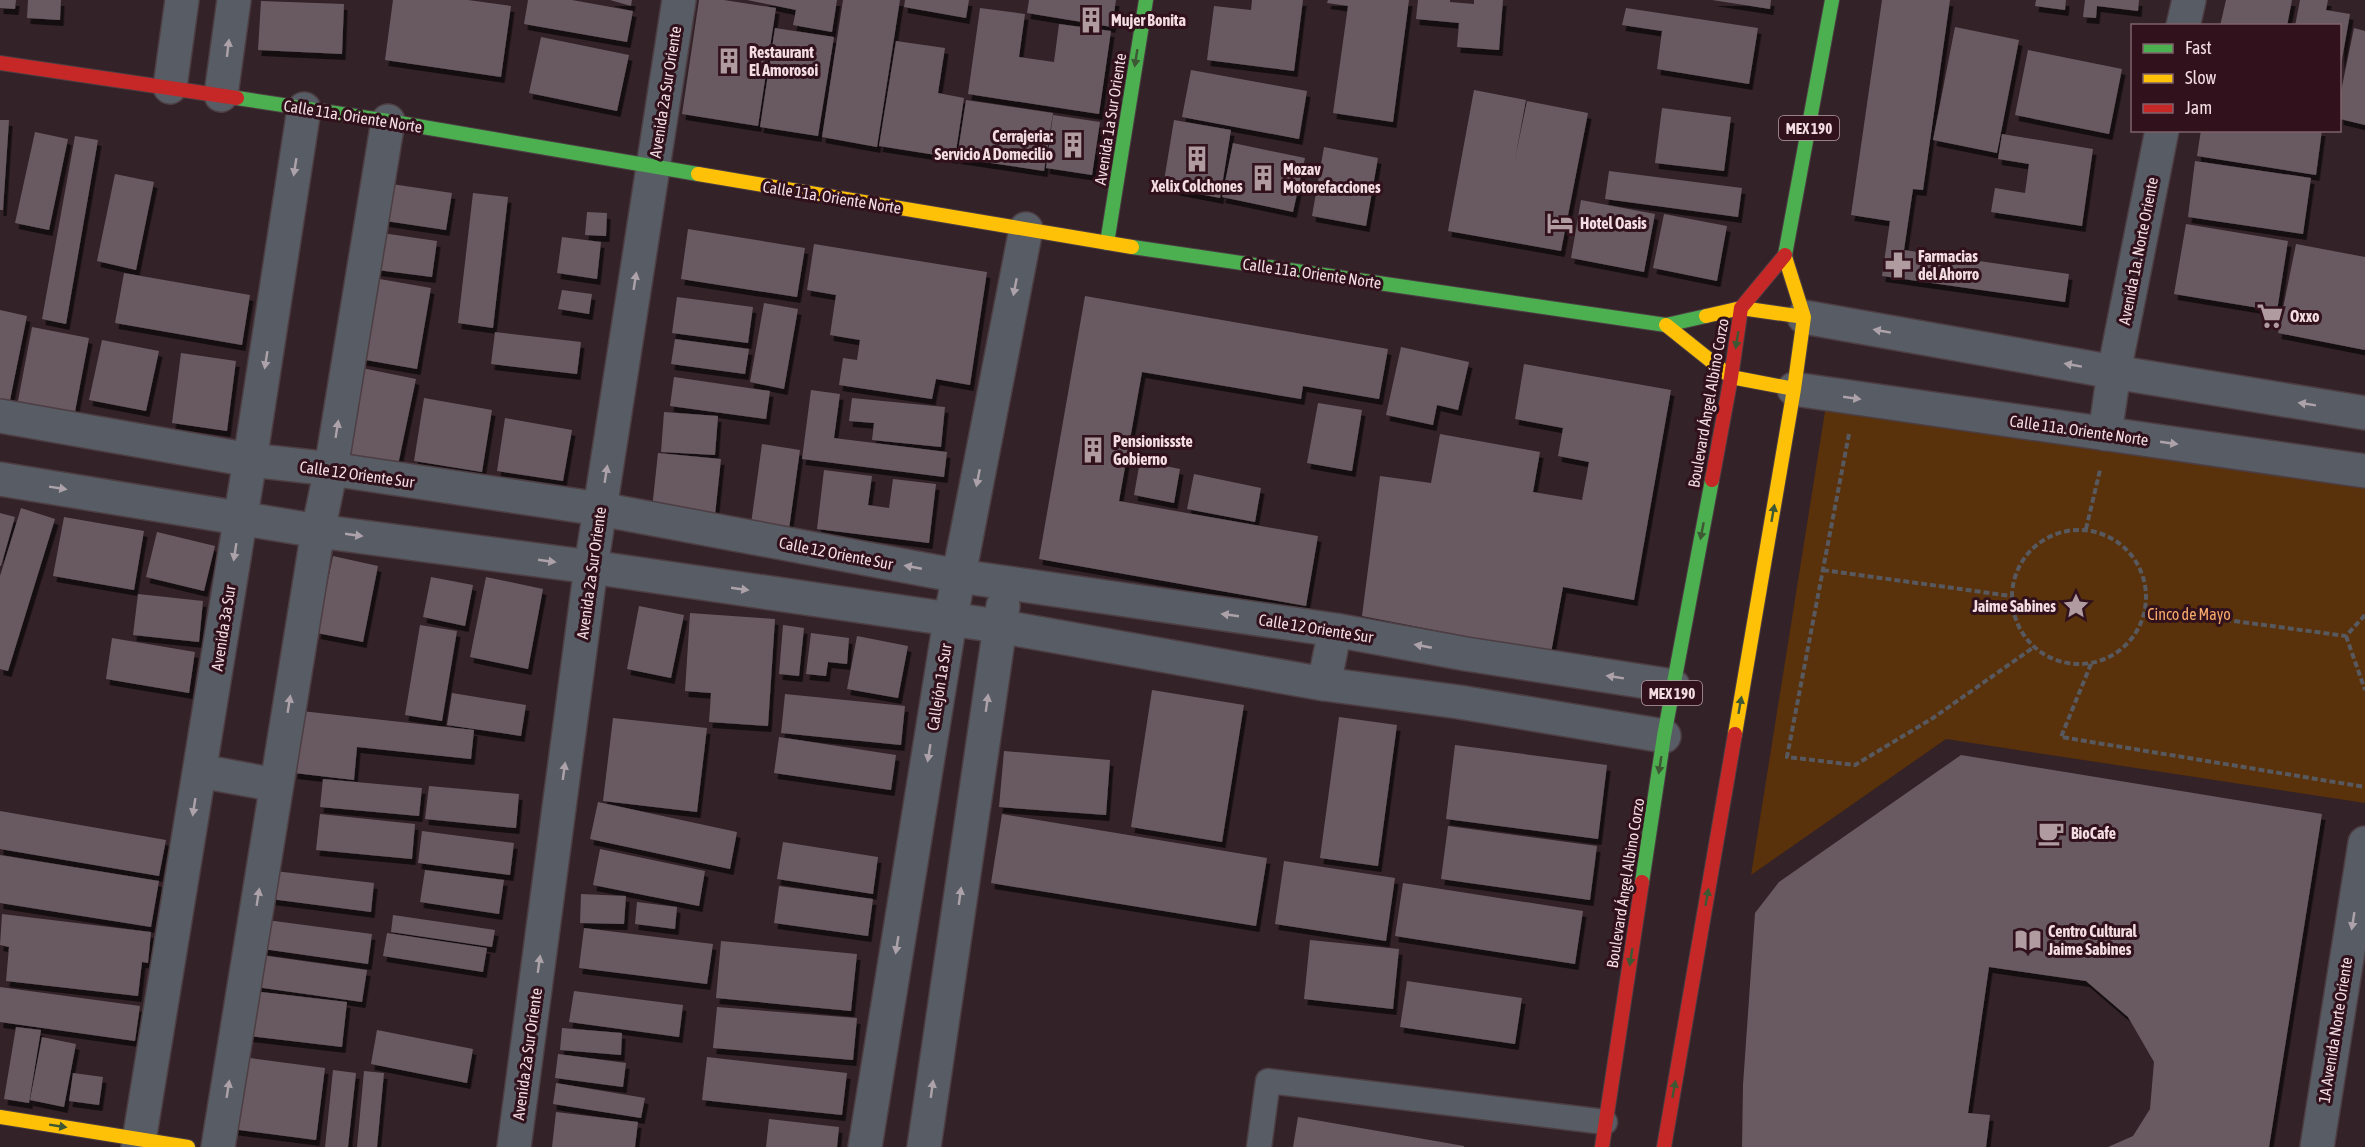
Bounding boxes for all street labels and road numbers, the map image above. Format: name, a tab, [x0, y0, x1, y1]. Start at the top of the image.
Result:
street label: Avenida 2a Sur Oriente	[646, 25, 684, 159]
street label: Avenida 1a Sur Oriente	[1091, 52, 1129, 186]
street label: Calle 11a. Oriente Norte	[283, 96, 423, 136]
road number: MEX 190	[1779, 116, 1839, 140]
street label: Avenida 1a. Norte Oriente	[2115, 176, 2161, 326]
street label: Calle 11a. Oriente Norte	[762, 177, 902, 217]
street label: Calle 11a. Oriente Norte	[1242, 254, 1382, 292]
street label: Boulevard Ángel Albino Corzo	[1684, 317, 1733, 489]
street label: Calle 11a. Oriente Norte	[2009, 411, 2149, 449]
street label: Calle 12 Oriente Sur	[299, 457, 416, 491]
street label: Avenida 2a Sur Oriente	[573, 506, 609, 640]
street label: Calle 12 Oriente Sur	[778, 533, 895, 573]
street label: Avenida 3a Sur	[207, 584, 239, 672]
street label: Calle 12 Oriente Sur	[1258, 610, 1375, 646]
street label: Callejón 1a Sur	[923, 642, 956, 732]
road number: MEX 190	[1642, 681, 1702, 705]
street label: Boulevard Ángel Albino Corzo	[1603, 797, 1648, 969]
street label: 1A Avenida Norte Oriente	[2315, 956, 2355, 1104]
street label: Avenida 2a Sur Oriente	[509, 987, 545, 1121]

